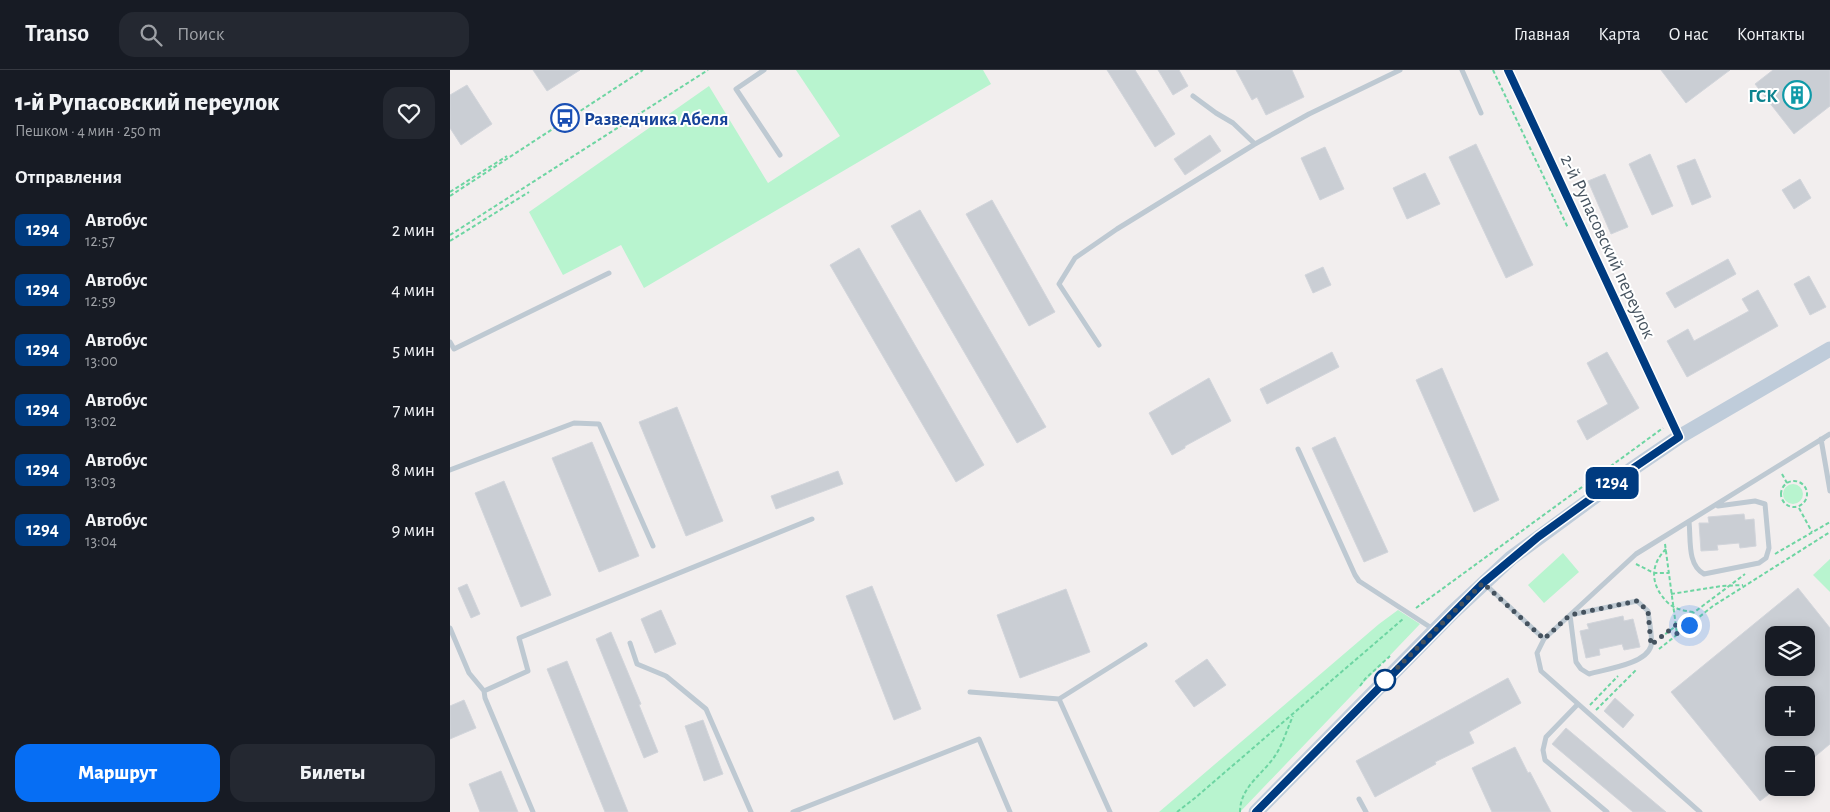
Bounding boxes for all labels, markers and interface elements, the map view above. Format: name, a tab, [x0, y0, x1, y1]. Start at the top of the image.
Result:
search box	[119, 12, 469, 57]
icon: search	[137, 21, 165, 49]
text: Transo	[25, 22, 89, 46]
text: Поиск	[177, 25, 224, 44]
text: Главная	[1514, 26, 1570, 44]
text: Карта	[1598, 26, 1640, 44]
text: О нас	[1668, 26, 1709, 44]
text: Контакты	[1737, 26, 1805, 44]
building icon: ГСК	[1782, 80, 1812, 110]
button: heart	[383, 87, 435, 139]
place label: ГСК	[1748, 87, 1778, 106]
text: 1-й Рупасовский переулок	[15, 91, 279, 115]
bus stop icon: Разведчика Абеля	[550, 103, 580, 133]
place label: Разведчика Абеля	[584, 110, 728, 129]
text: Пешком · 4 мин · 250 m	[15, 123, 161, 139]
street label: 2-й Рупасовский переулок	[1557, 152, 1659, 342]
text: Отправления	[15, 168, 122, 187]
text: Автобус	[85, 211, 148, 230]
text: 1294	[26, 221, 59, 239]
text: 2 мин	[392, 221, 435, 240]
text: 12:57	[85, 233, 115, 249]
text: Автобус	[85, 271, 148, 290]
text: 1294	[26, 281, 59, 299]
text: 4 мин	[391, 281, 435, 300]
text: 12:59	[85, 293, 116, 309]
text: Автобус	[85, 331, 148, 350]
text: 1294	[26, 341, 59, 359]
text: 5 мин	[392, 341, 435, 360]
text: 13:00	[85, 353, 118, 369]
text: Автобус	[85, 391, 148, 410]
text: 1294	[26, 401, 59, 419]
text: 7 мин	[392, 401, 435, 420]
text: 13:02	[85, 413, 117, 429]
text: Автобус	[85, 451, 148, 470]
text: 1294	[26, 461, 59, 479]
text: 8 мин	[391, 461, 435, 480]
line badge: 1294	[1577, 467, 1647, 499]
text: 13:03	[85, 473, 116, 489]
text: 1294	[1596, 474, 1628, 492]
text: Автобус	[85, 511, 148, 530]
text: 1294	[26, 521, 59, 539]
text: 9 мин	[391, 521, 435, 540]
text: 13:04	[85, 533, 117, 549]
your location	[1677, 613, 1702, 638]
map controls	[1765, 626, 1815, 796]
button: layers	[1765, 626, 1815, 676]
unlabelled marker	[1374, 669, 1396, 691]
button: +	[1765, 686, 1815, 736]
button: Маршрут	[15, 744, 220, 802]
button: Билеты	[230, 744, 435, 802]
button: −	[1765, 746, 1815, 796]

